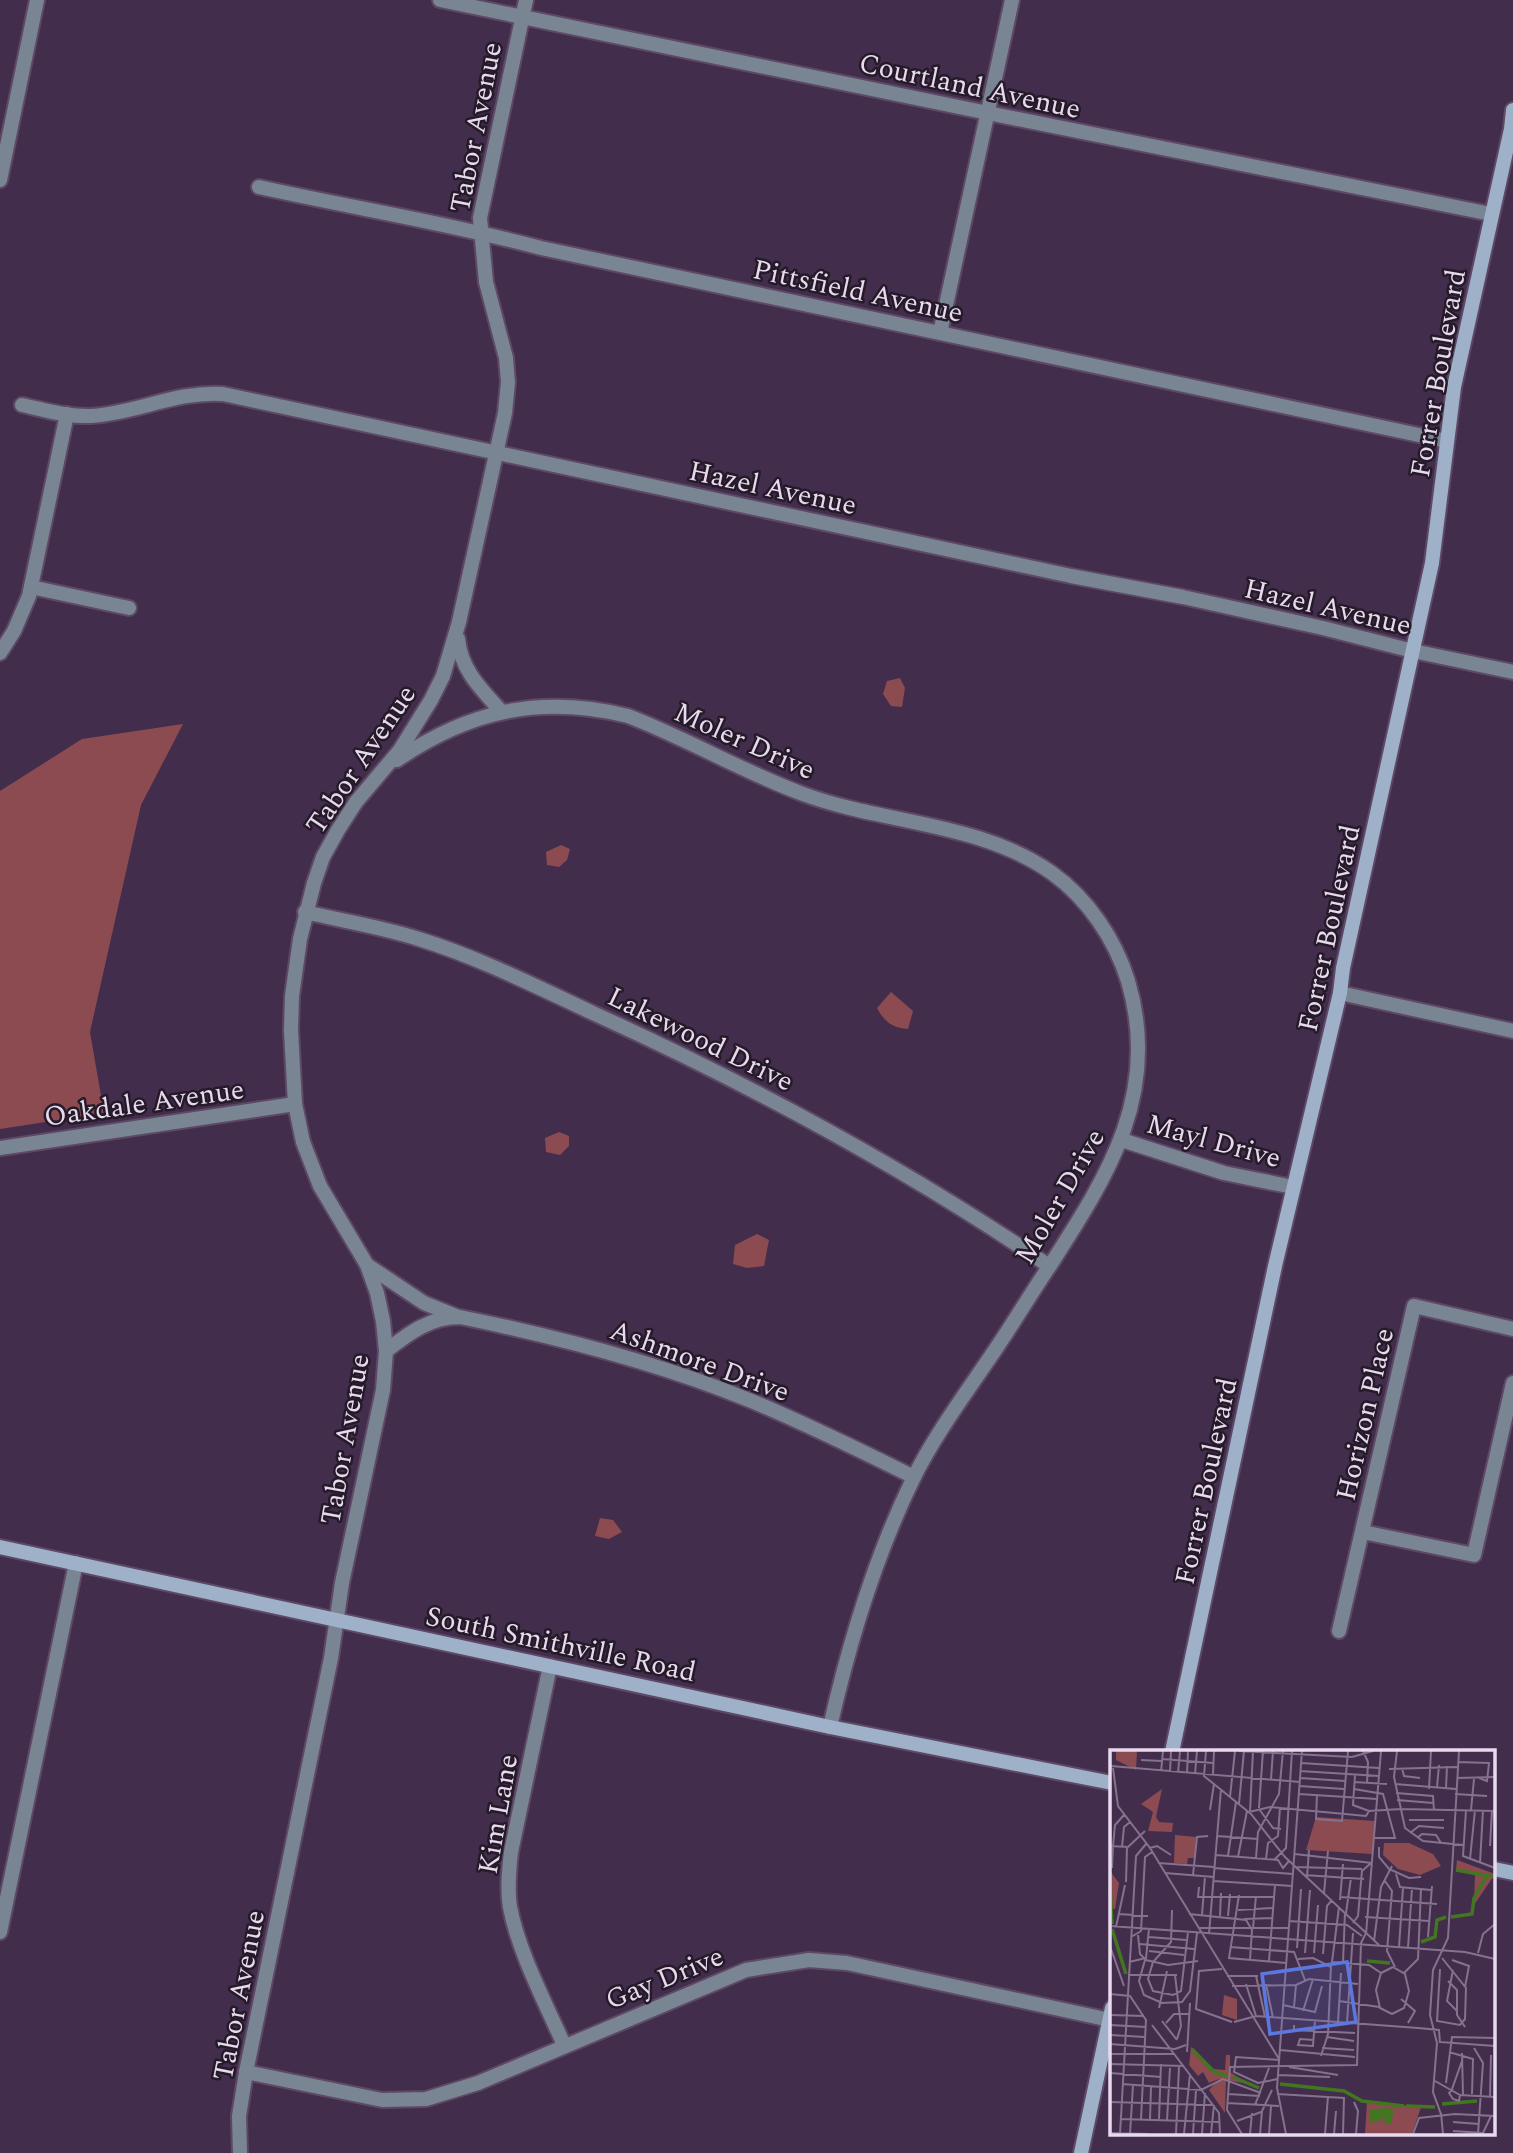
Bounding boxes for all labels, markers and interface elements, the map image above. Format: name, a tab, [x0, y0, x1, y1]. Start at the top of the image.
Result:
street label: Tabor Avenue	[439, 38, 514, 216]
street label: Courtland Avenue	[855, 42, 1084, 131]
street label: Pittsfield Avenue	[749, 248, 967, 335]
street label: Forrer Boulevard	[1399, 266, 1478, 481]
street label: Hazel Avenue	[685, 450, 861, 527]
street label: Hazel Avenue	[1240, 567, 1416, 648]
street label: Tabor Avenue	[295, 676, 427, 843]
street label: Moler Drive	[667, 691, 822, 792]
street label: Forrer Boulevard	[1287, 821, 1372, 1036]
street label: Lakewood Drive	[600, 976, 801, 1103]
street label: Oakdale Avenue	[41, 1068, 247, 1139]
street label: Mayl Drive	[1142, 1103, 1286, 1180]
street label: Moler Drive	[1004, 1121, 1117, 1273]
street label: Ashmore Drive	[604, 1309, 795, 1414]
street label: Horizon Place	[1325, 1324, 1406, 1505]
street label: Tabor Avenue	[309, 1350, 382, 1528]
street label: Forrer Boulevard	[1164, 1374, 1249, 1589]
street label: South Smithville Road	[422, 1595, 700, 1694]
inset map	[1110, 1750, 1496, 2136]
street label: Kim Lane	[467, 1751, 530, 1878]
street label: Tabor Avenue	[202, 1906, 277, 2084]
street label: Gay Drive	[599, 1935, 730, 2022]

